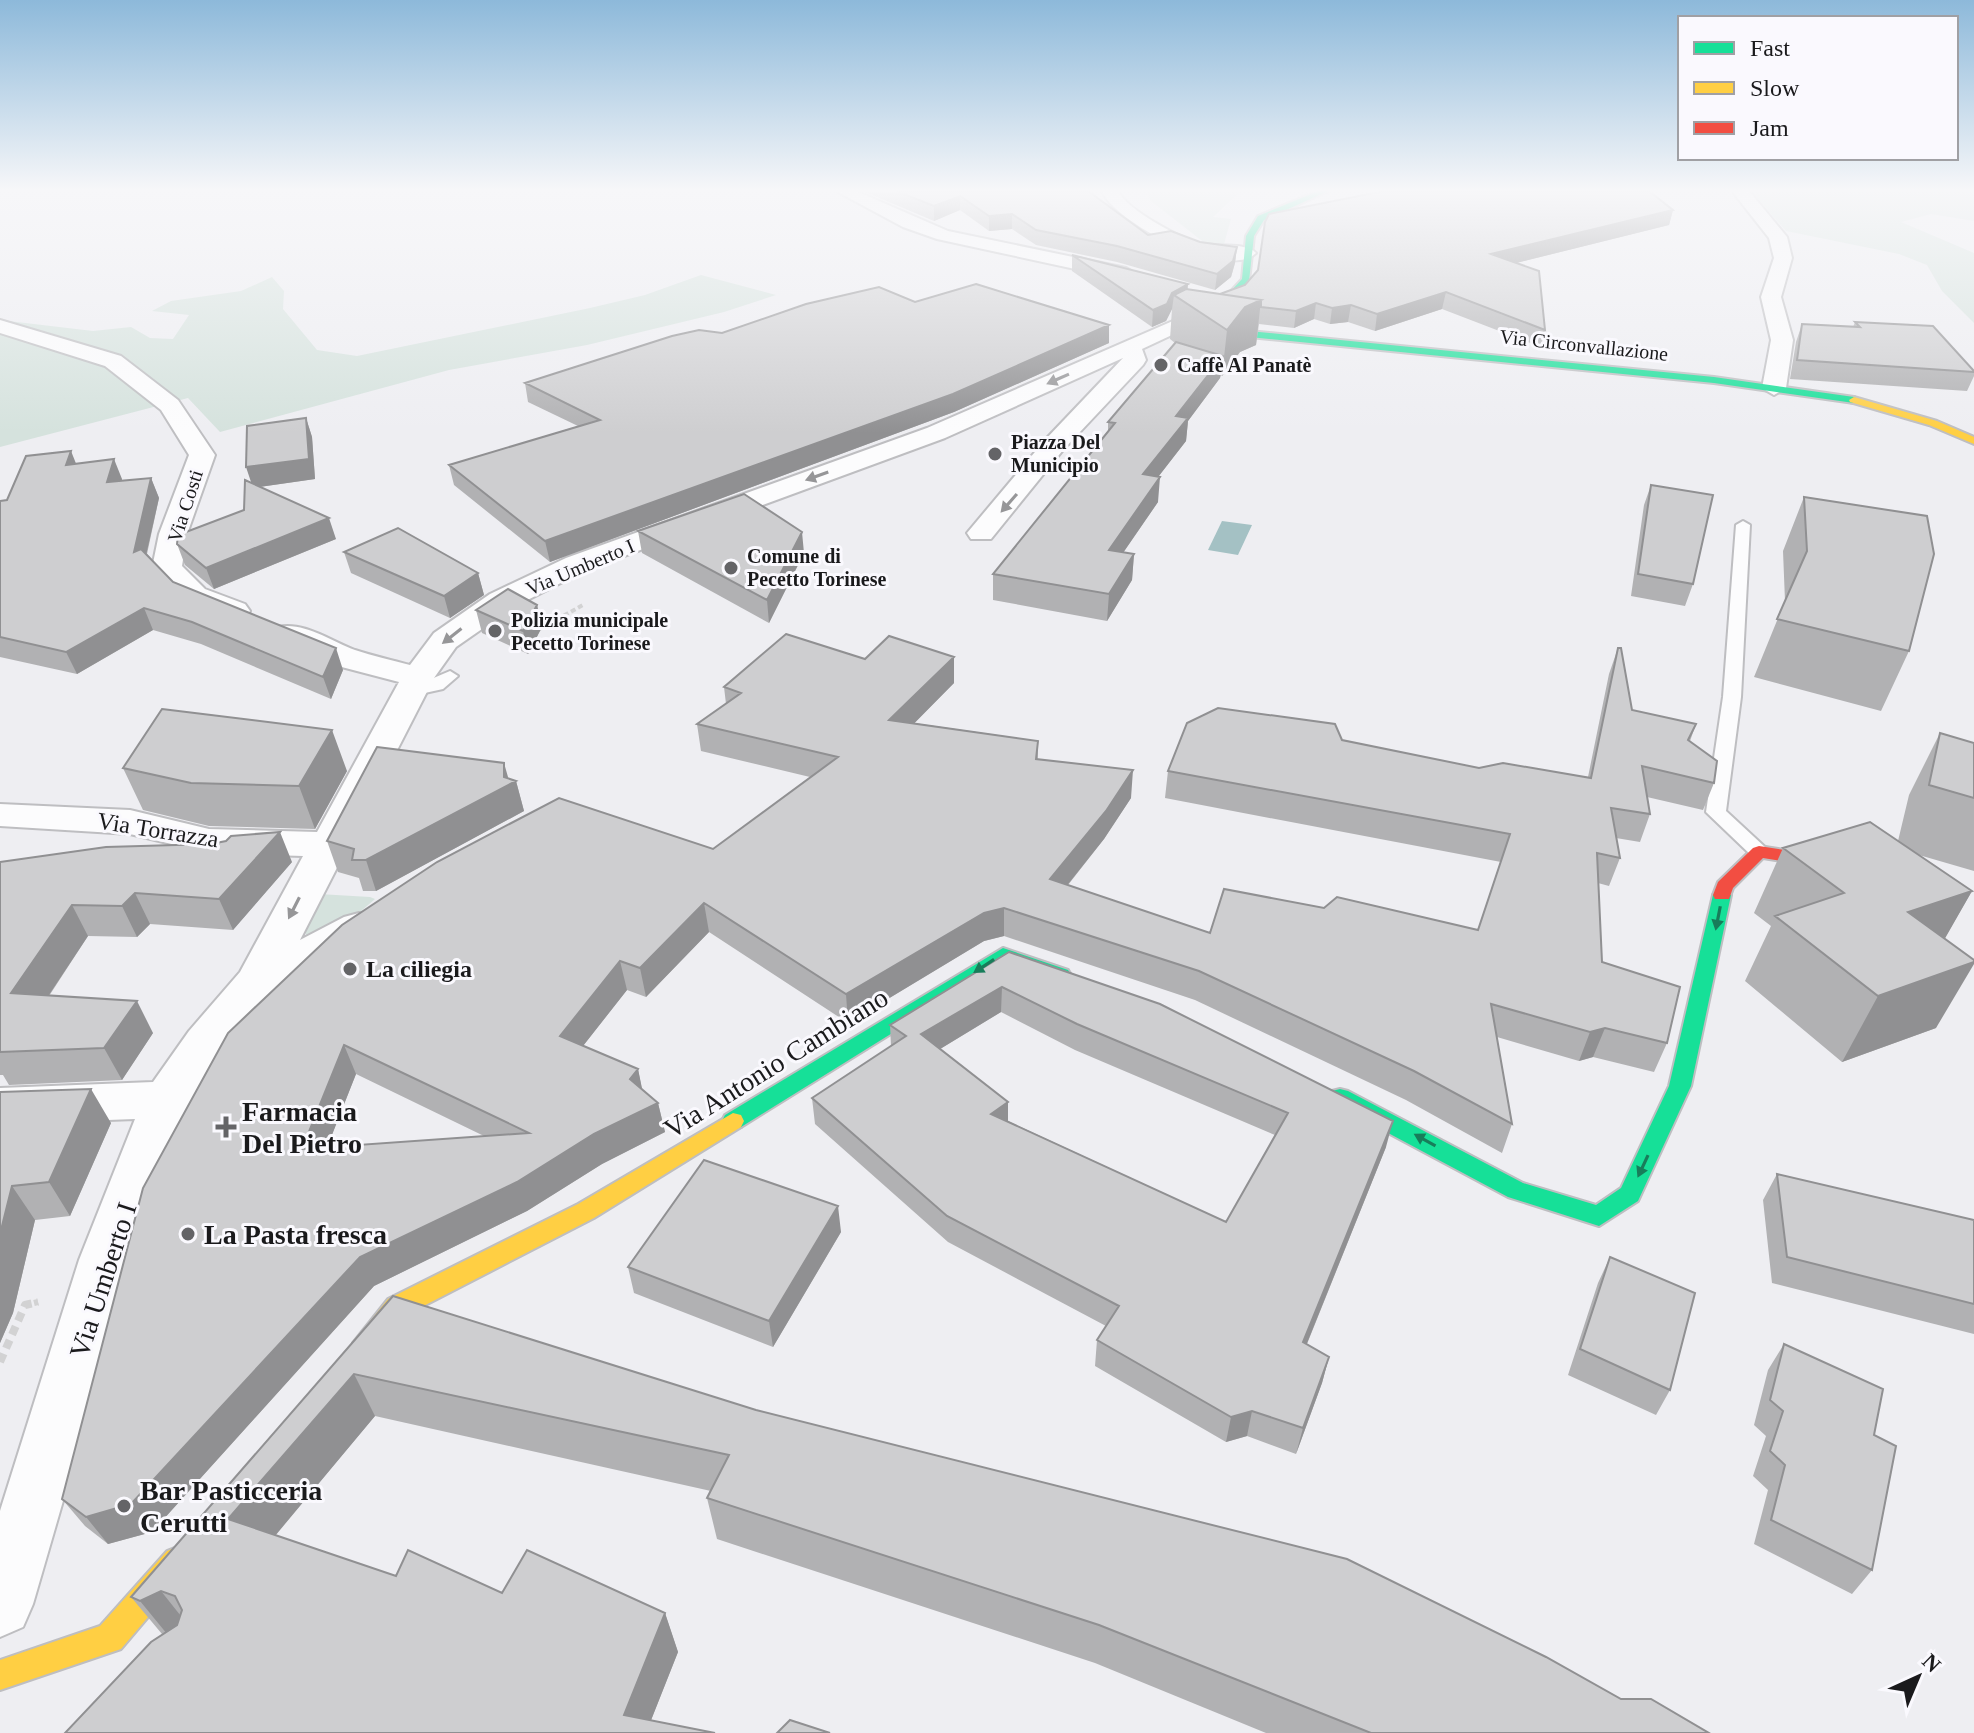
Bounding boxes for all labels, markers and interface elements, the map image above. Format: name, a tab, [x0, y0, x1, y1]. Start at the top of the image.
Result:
legend	[1678, 16, 1958, 160]
text: Fast	[1750, 35, 1790, 61]
text: Slow	[1750, 75, 1800, 101]
text: Jam	[1750, 115, 1789, 141]
street label: Via Circonvallazione	[1499, 325, 1669, 365]
place label: Caffè Al Panatè	[1177, 354, 1312, 376]
marker: Caffè Al Panatè	[1152, 356, 1170, 374]
one-way arrow	[1046, 373, 1070, 386]
place label: Piazza Del Municipio	[1011, 431, 1101, 477]
marker: Piazza Del Municipio	[986, 445, 1004, 463]
street label: Via Costi	[163, 467, 207, 545]
one-way arrow	[805, 471, 829, 483]
one-way arrow	[1000, 493, 1018, 512]
street label: Via Umberto I	[523, 534, 637, 600]
place label: Comune di Pecetto Torinese	[747, 545, 887, 590]
marker: Comune di Pecetto Torinese	[722, 559, 740, 577]
place label: Polizia municipale Pecetto Torinese	[511, 609, 668, 654]
marker: Polizia municipale Pecetto Torinese	[486, 622, 504, 640]
one-way arrow	[442, 627, 462, 643]
street label: Via Torrazza	[96, 808, 221, 852]
one-way arrow	[288, 896, 301, 919]
one-way arrow	[1711, 906, 1724, 931]
place label: La ciliegia	[366, 956, 472, 982]
one-way arrow	[973, 959, 995, 973]
marker: La ciliegia	[341, 960, 359, 978]
street label: Via Antonio Cambiano	[658, 981, 894, 1145]
place label: Farmacia Del Pietro	[242, 1096, 362, 1159]
marker: Farmacia Del Pietro	[217, 1118, 235, 1136]
one-way arrow	[1414, 1133, 1436, 1147]
one-way arrow	[1636, 1154, 1650, 1177]
street label: Via Umberto I	[63, 1198, 143, 1362]
place label: La Pasta fresca	[204, 1219, 387, 1250]
marker: La Pasta fresca	[179, 1225, 197, 1243]
place label: Bar Pasticceria Cerutti	[140, 1475, 322, 1538]
marker: Bar Pasticceria Cerutti	[115, 1497, 133, 1515]
north arrow	[1878, 1637, 1958, 1717]
text: N	[1917, 1648, 1946, 1678]

